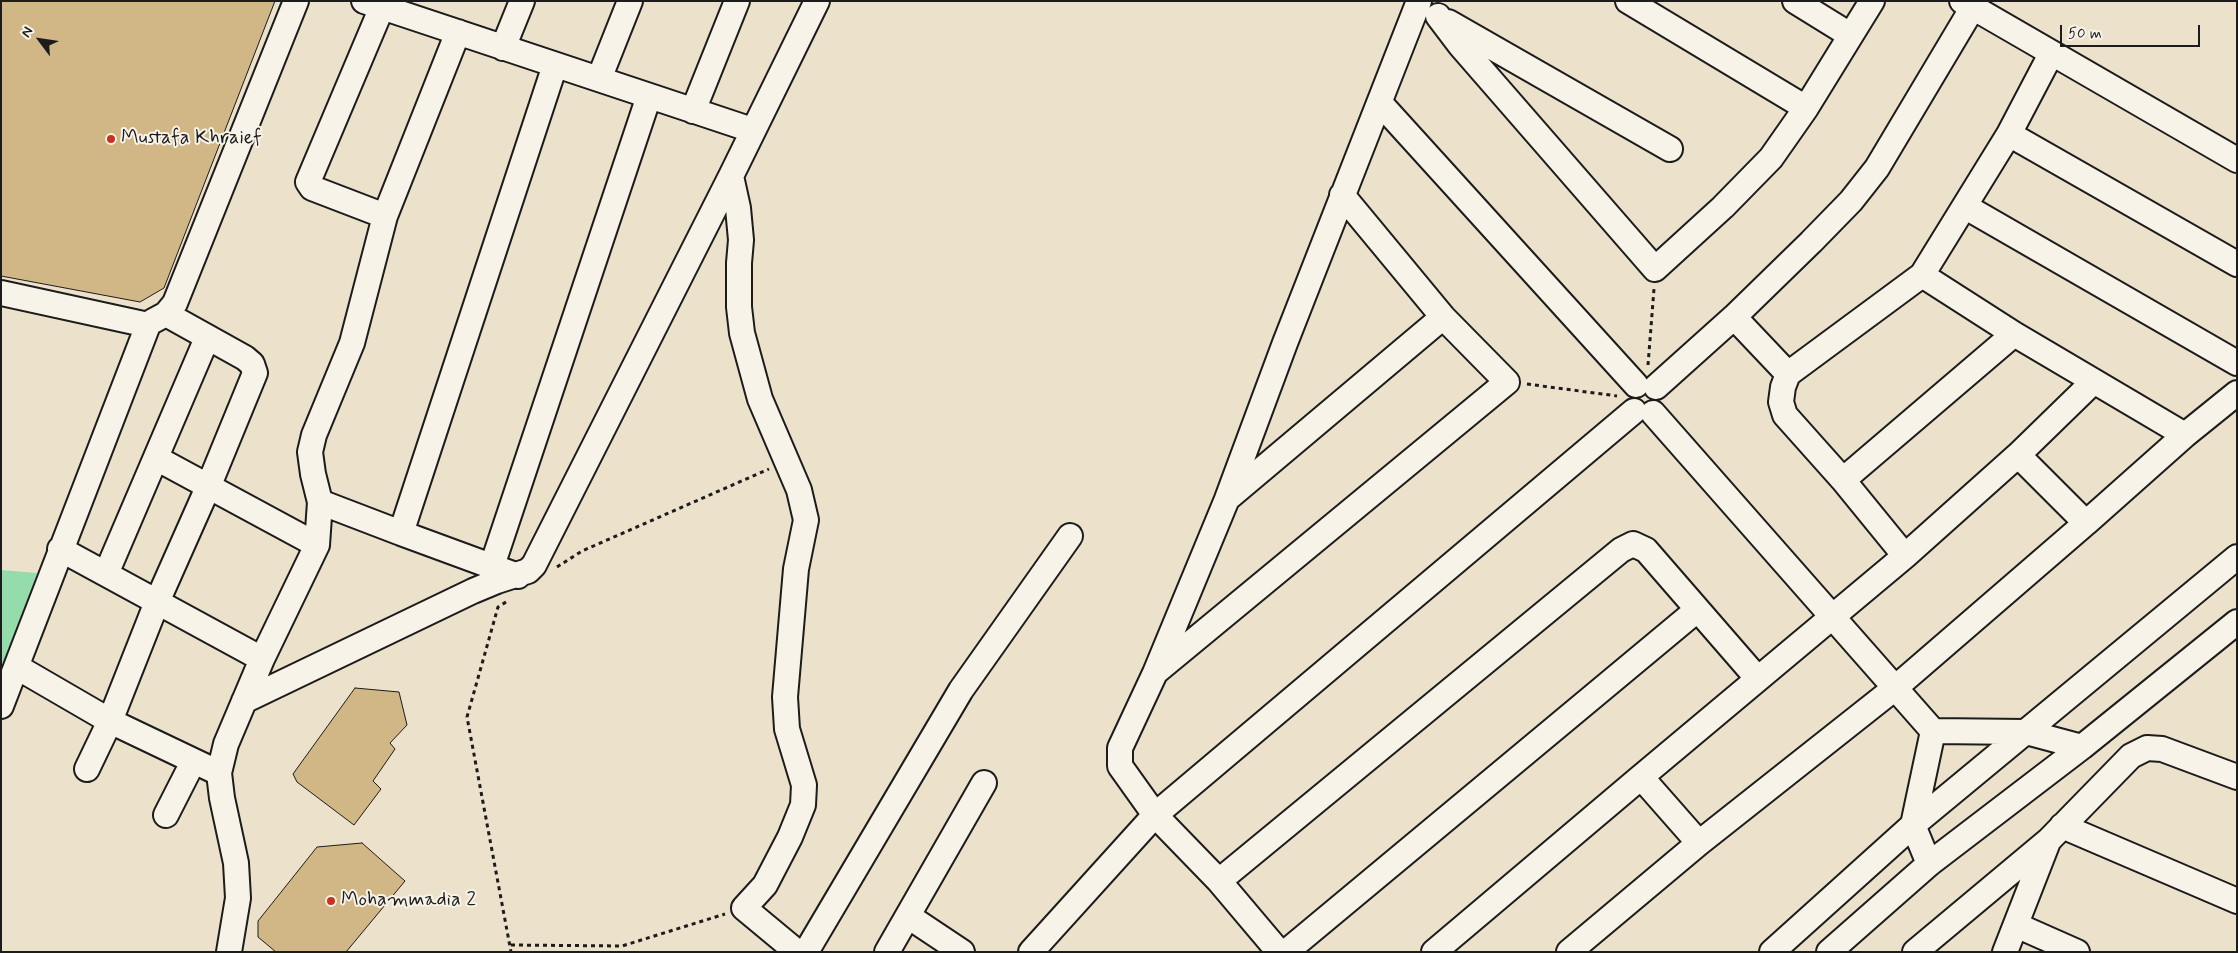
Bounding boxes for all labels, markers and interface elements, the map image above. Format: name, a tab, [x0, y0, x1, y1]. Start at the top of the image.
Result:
north arrow	[15, 15, 65, 65]
scale bar	[2063, 15, 2203, 47]
text: N	[17, 24, 37, 41]
text: 50 m	[2068, 24, 2102, 44]
place label: Mustafa Khraief	[121, 127, 262, 151]
marker: Mustafa Khraief	[105, 133, 117, 145]
place label: Mohammadia 2	[341, 889, 476, 913]
marker: Mohammadia 2	[325, 895, 337, 907]

